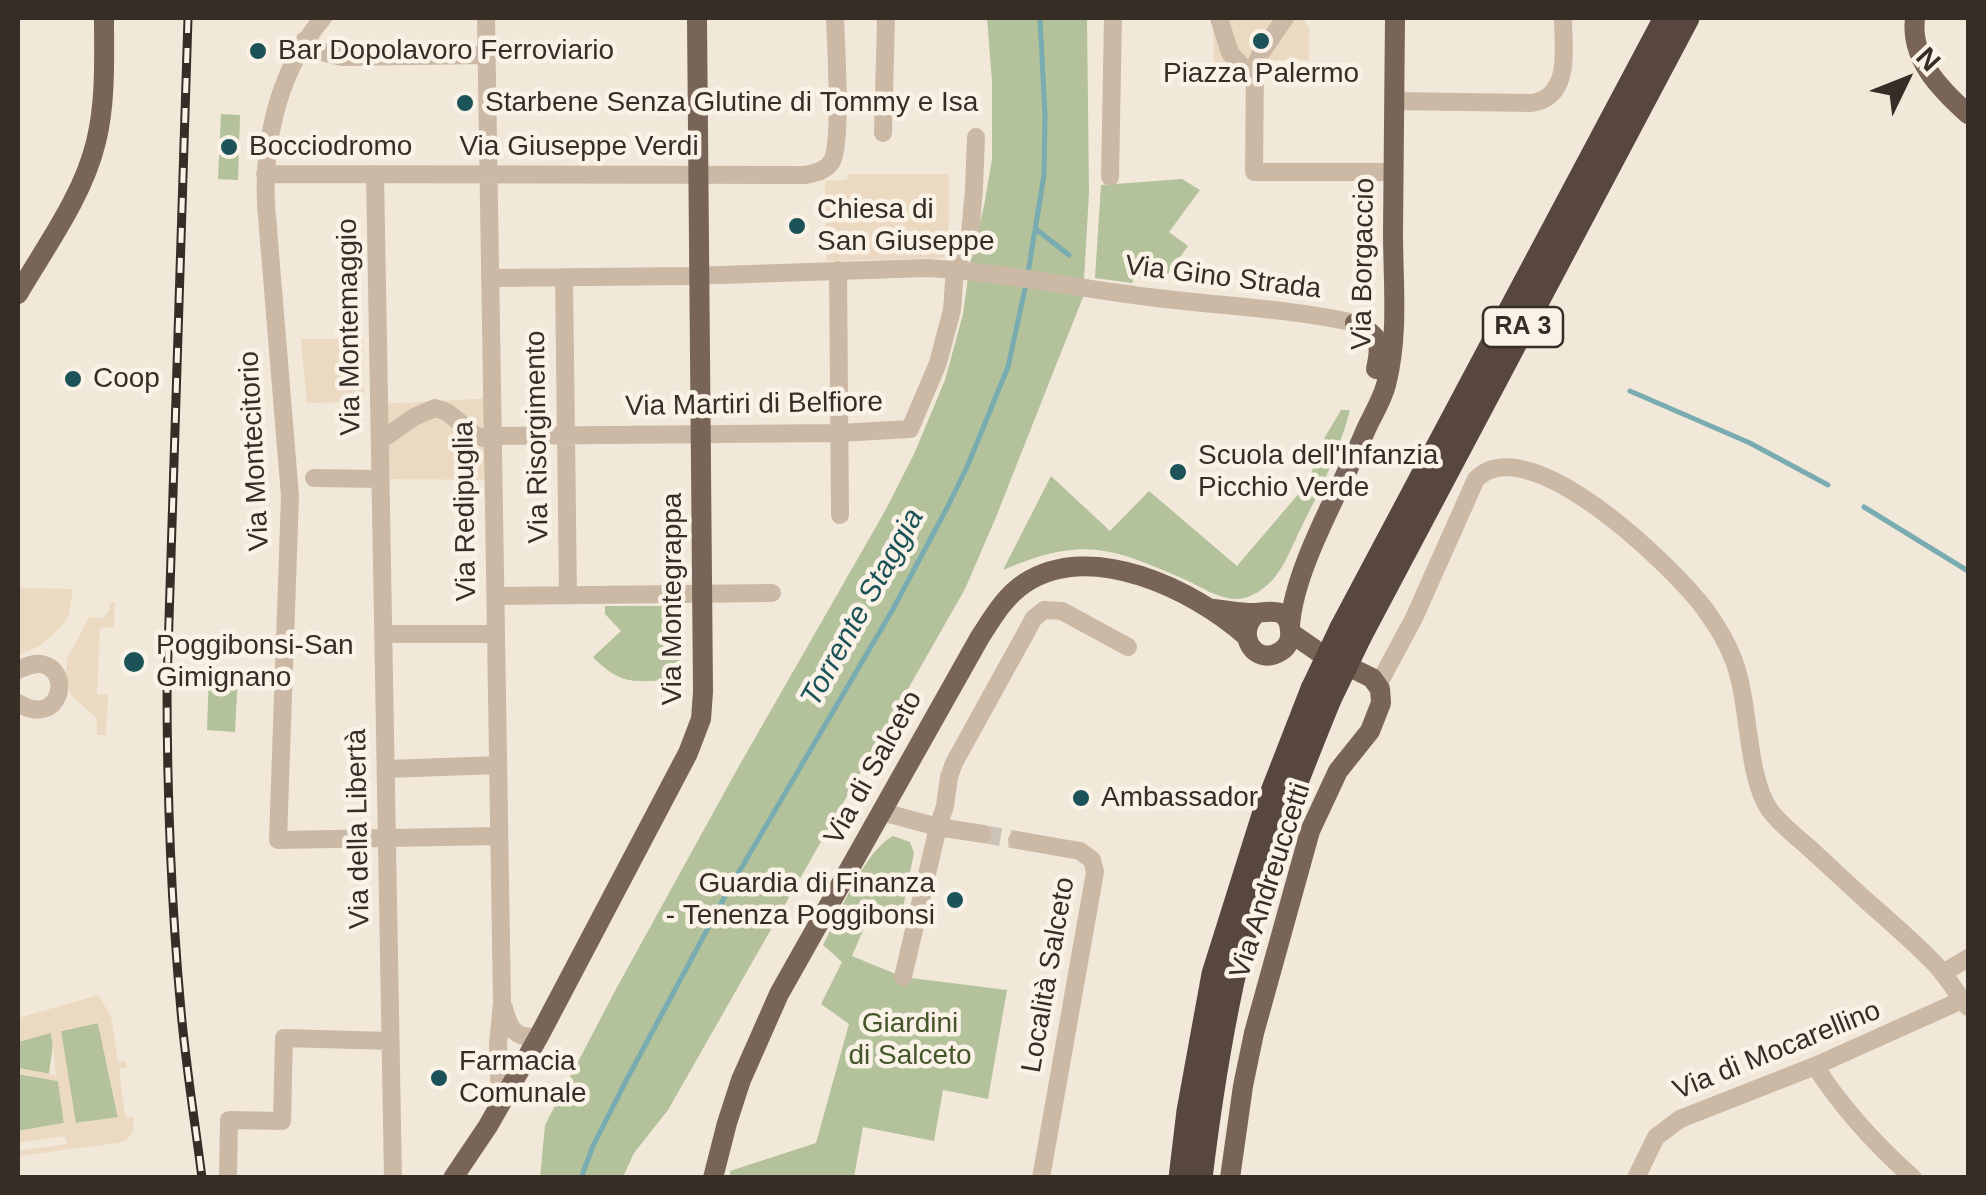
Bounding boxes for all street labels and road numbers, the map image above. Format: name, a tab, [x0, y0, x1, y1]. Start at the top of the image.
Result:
street label: Via Giuseppe Verdi	[459, 130, 699, 164]
street label: Via Borgaccio	[1346, 178, 1382, 350]
street label: Via Montemaggio	[331, 218, 369, 436]
street label: Via Gino Strada	[1123, 249, 1323, 307]
road number: RA 3	[1483, 307, 1563, 347]
street label: Via Risorgimento	[519, 330, 557, 544]
street label: Via Montecitorio	[233, 350, 277, 552]
street label: Via Martiri di Belfiore	[625, 386, 883, 424]
street label: Via Redipuglia	[448, 421, 484, 601]
street label: Via Montegrappa	[656, 493, 690, 705]
street label: Via di Salceto	[818, 685, 930, 851]
street label: Via della Libertà	[340, 729, 378, 929]
street label: Via Andreuccetti	[1224, 779, 1318, 983]
street label: Località Salceto	[1015, 875, 1083, 1075]
street label: Via di Mocarellino	[1668, 994, 1886, 1108]

